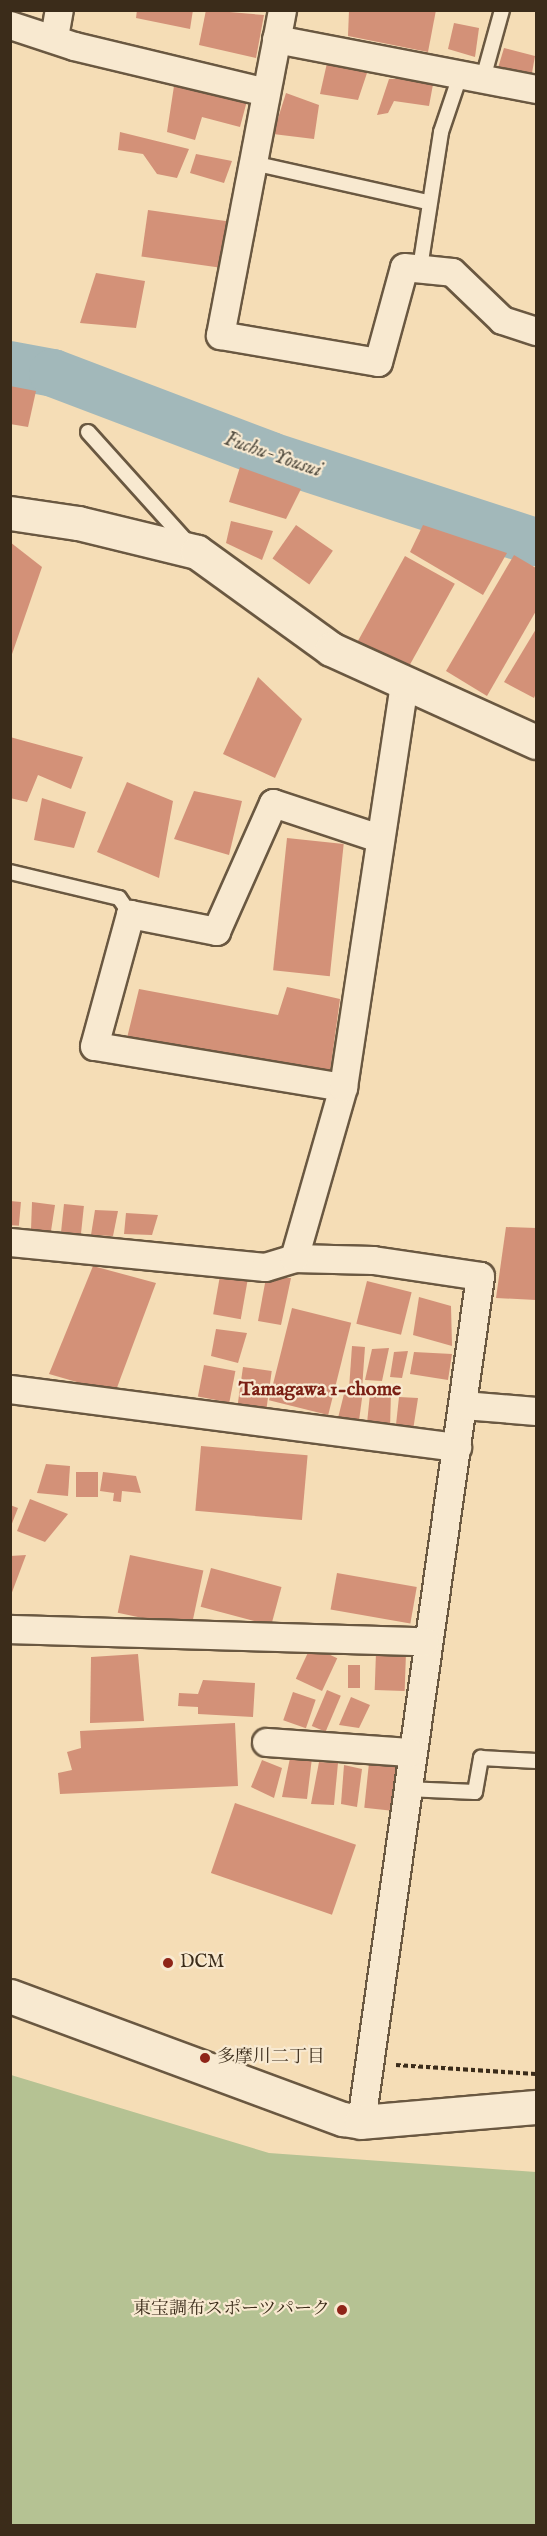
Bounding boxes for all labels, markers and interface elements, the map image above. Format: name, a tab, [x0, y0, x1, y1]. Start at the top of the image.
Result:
water label: Fuchu-Yousui	[221, 427, 325, 483]
district label: Tamagawa 1-chome	[239, 1377, 401, 1401]
place label: DCM	[180, 1952, 224, 1974]
marker: DCM	[161, 1956, 175, 1970]
place label: 多摩川二丁目	[217, 2047, 325, 2069]
marker: 多摩川二丁目	[198, 2051, 212, 2065]
place label: 東宝調布スポーツパーク	[132, 2299, 330, 2321]
marker: 東宝調布スポーツパーク	[335, 2303, 349, 2317]

